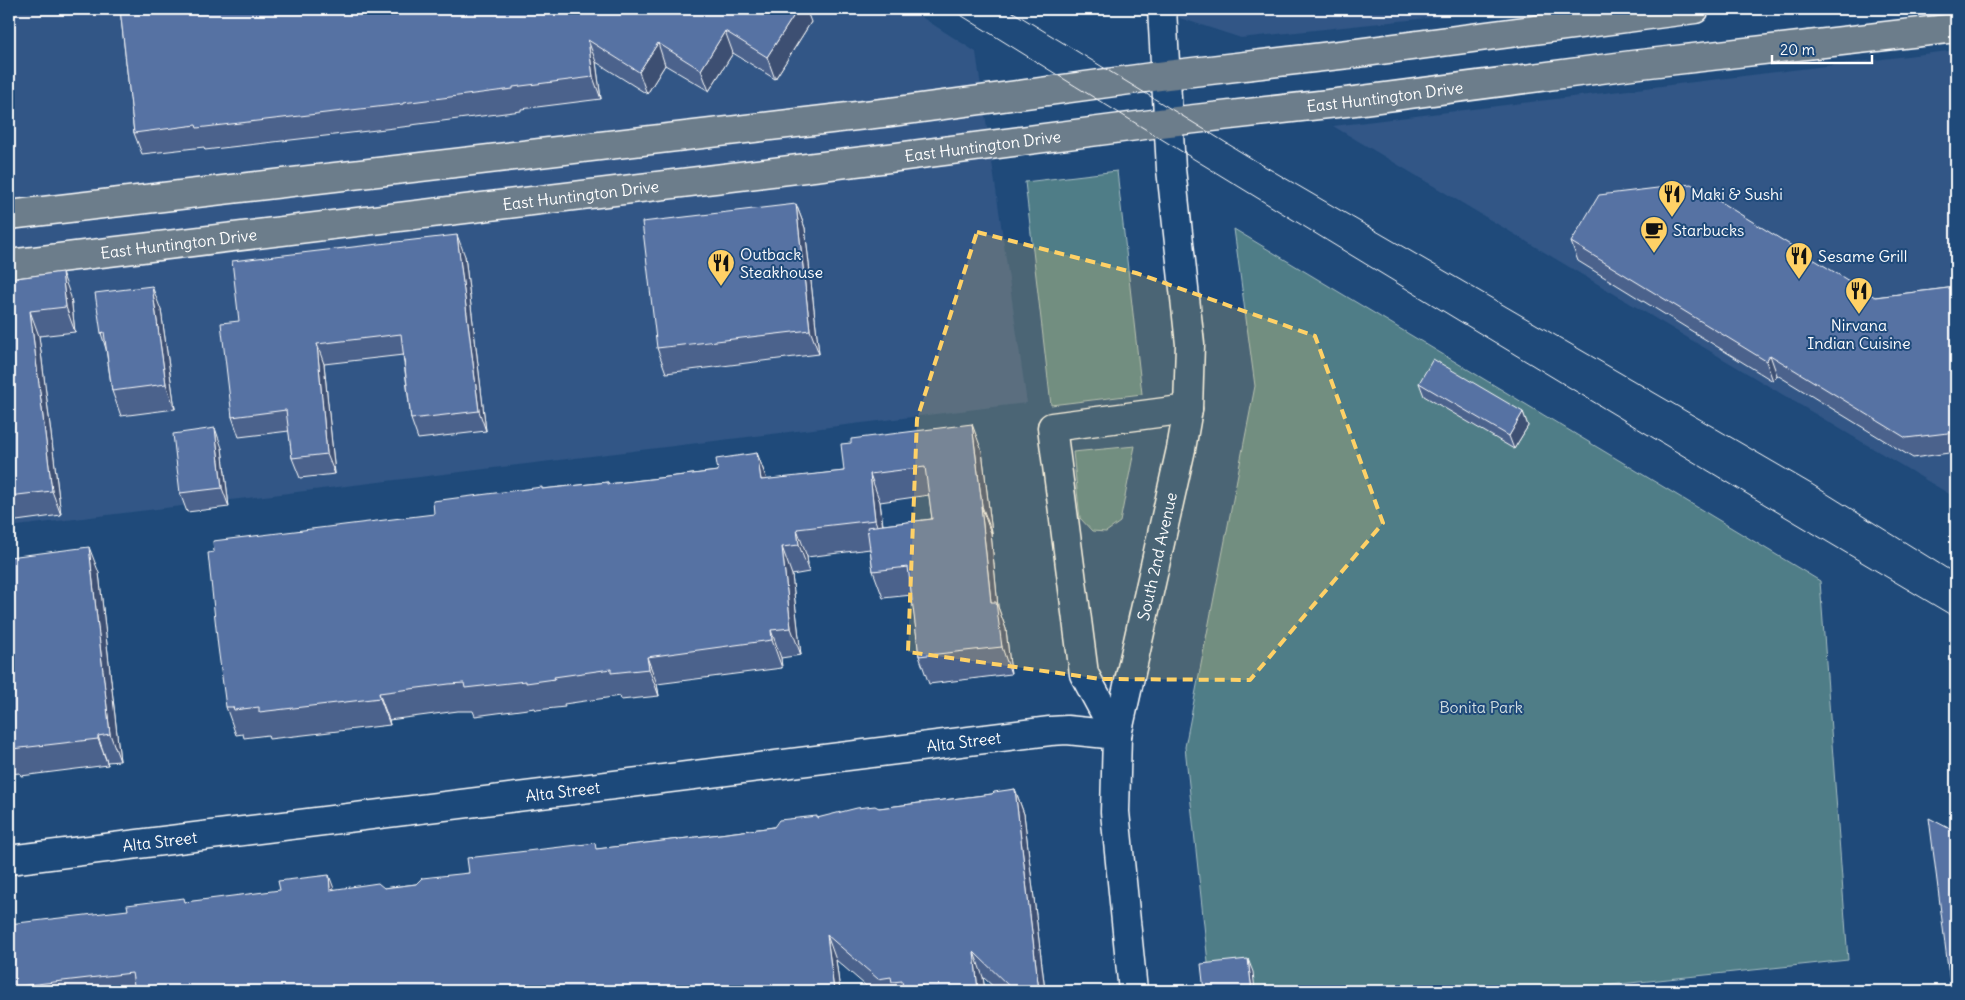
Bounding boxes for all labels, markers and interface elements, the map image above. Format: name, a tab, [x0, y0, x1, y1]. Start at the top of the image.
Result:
scale bar	[1772, 32, 1872, 64]
text: 20 m	[1780, 40, 1815, 59]
street label: East Huntington Drive	[1306, 77, 1464, 116]
street label: East Huntington Drive	[904, 126, 1062, 166]
street label: East Huntington Drive	[502, 176, 660, 214]
restaurant icon: Maki & Sushi	[1657, 179, 1687, 218]
place label: Maki & Sushi	[1691, 184, 1783, 204]
cafe icon: Starbucks	[1639, 215, 1669, 254]
place label: Starbucks	[1673, 220, 1744, 240]
street label: East Huntington Drive	[99, 224, 258, 263]
restaurant icon: Sesame Grill	[1784, 241, 1814, 280]
place label: Outback Steakhouse	[740, 244, 823, 282]
place label: Sesame Grill	[1818, 246, 1907, 266]
restaurant icon: Outback Steakhouse	[706, 248, 736, 287]
restaurant icon: Nirvana Indian Cuisine	[1844, 276, 1874, 315]
place label: Nirvana Indian Cuisine	[1807, 315, 1911, 353]
street label: South 2nd Avenue	[1133, 490, 1181, 622]
park label: Bonita Park	[1439, 697, 1523, 717]
street label: Alta Street	[925, 727, 1003, 756]
street label: Alta Street	[524, 777, 602, 806]
street label: Alta Street	[121, 827, 199, 856]

